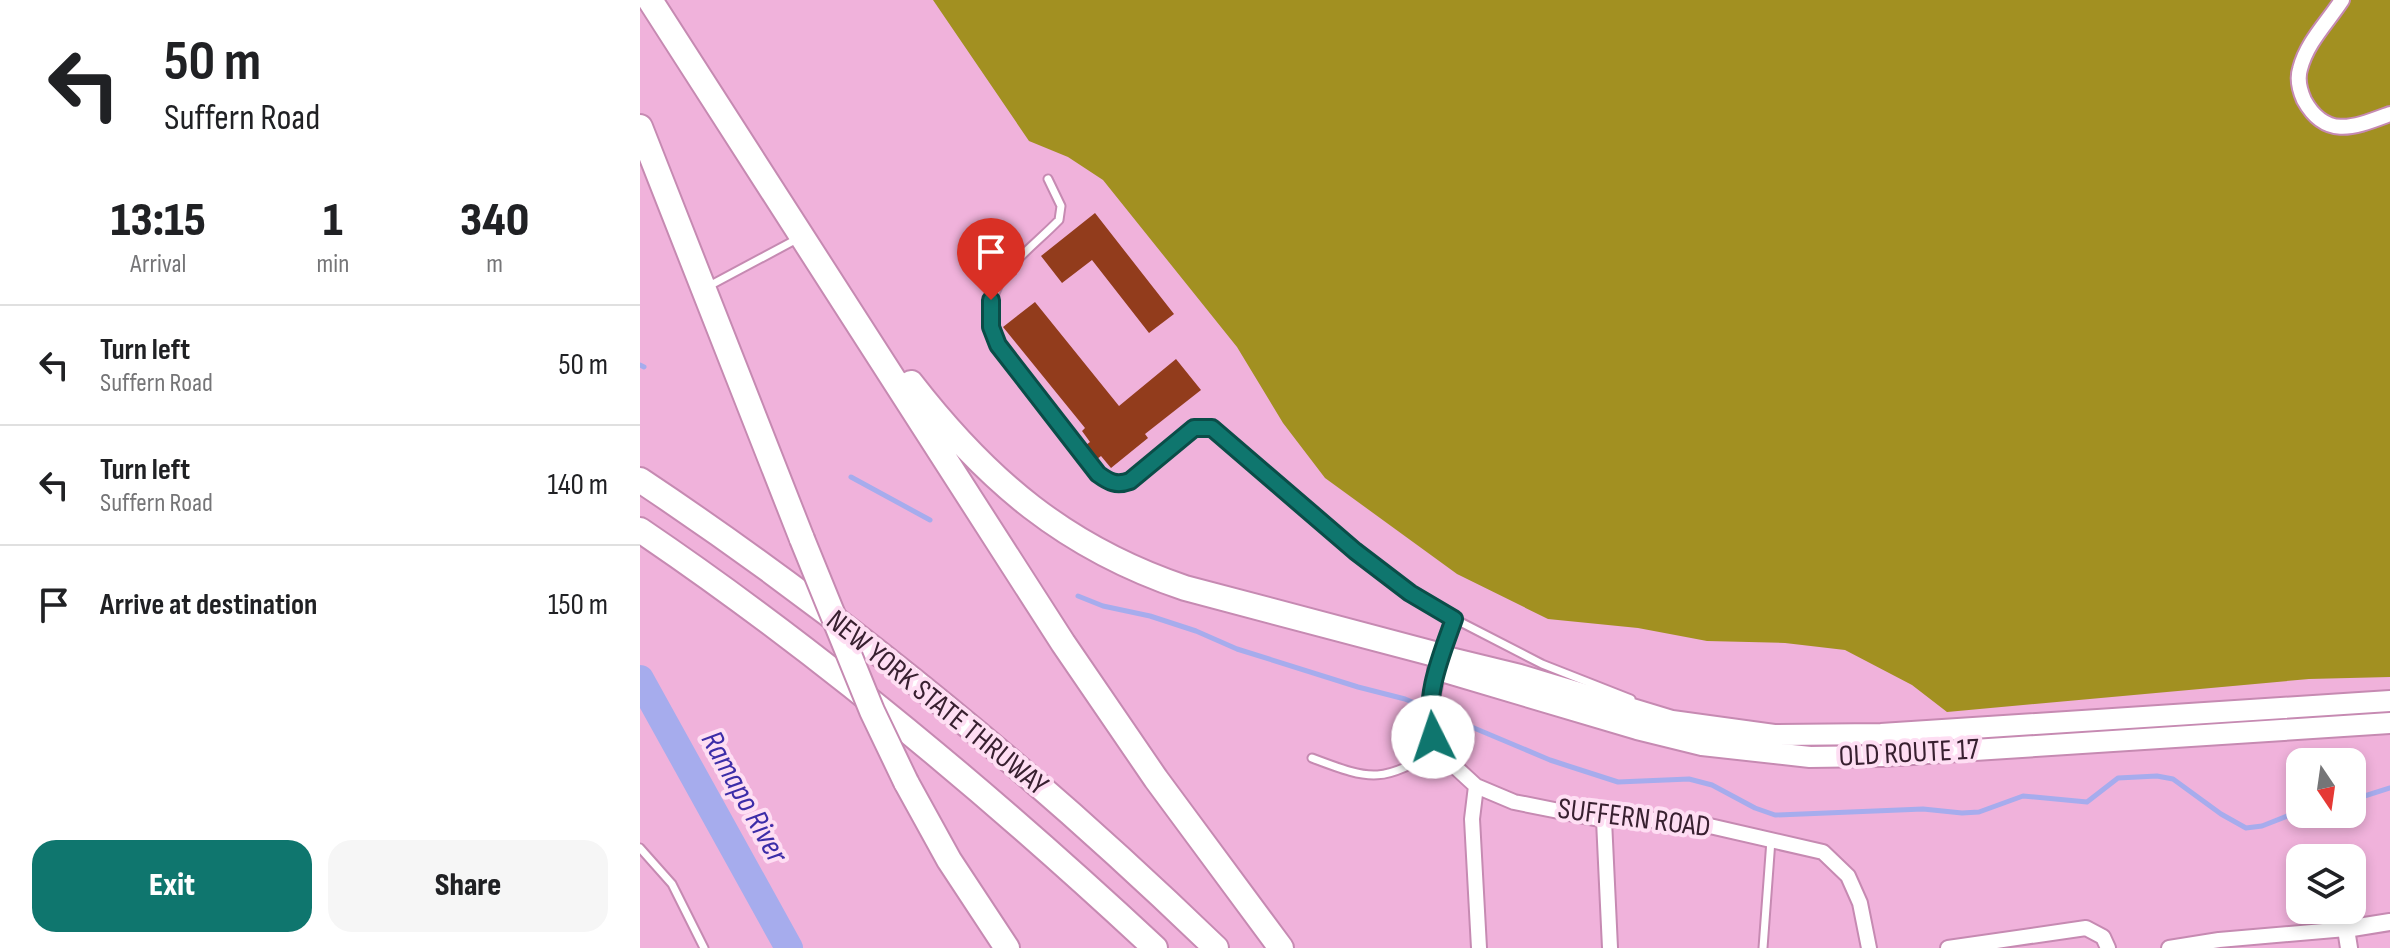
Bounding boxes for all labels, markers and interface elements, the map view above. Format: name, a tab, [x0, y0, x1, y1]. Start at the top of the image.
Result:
text: 50 m	[164, 29, 261, 96]
icon: left	[32, 32, 136, 136]
text: Suffern Road	[164, 97, 320, 140]
text: 13:15	[111, 192, 206, 249]
text: 1	[323, 192, 343, 249]
text: 340	[460, 192, 529, 249]
pin	[957, 218, 1025, 300]
icon: arrive	[969, 230, 1013, 274]
text: Arrival	[130, 249, 186, 280]
text: min	[317, 249, 349, 280]
text: m	[486, 249, 503, 280]
text: Turn left	[100, 332, 190, 368]
icon: left	[32, 343, 76, 387]
text: 50 m	[559, 347, 608, 383]
text: Suffern Road	[100, 368, 213, 399]
text: Turn left	[100, 452, 190, 488]
icon: left	[32, 463, 76, 507]
text: 140 m	[548, 467, 608, 503]
text: Suffern Road	[100, 488, 213, 519]
icon: arrive	[32, 583, 76, 627]
text: Arrive at destination	[100, 587, 317, 623]
text: 150 m	[548, 587, 608, 623]
street label: NEW YORK STATE THRUWAY	[819, 603, 1055, 804]
position arrow	[1391, 695, 1475, 779]
water label: Ramapo River	[692, 724, 797, 871]
street label: OLD ROUTE 17	[1838, 731, 1980, 775]
north arrow	[2286, 748, 2366, 828]
map controls	[2286, 748, 2366, 924]
street label: SUFFERN ROAD	[1556, 791, 1712, 845]
button: Exit	[32, 840, 312, 932]
button: Share	[328, 840, 608, 932]
button: layers	[2286, 844, 2366, 924]

